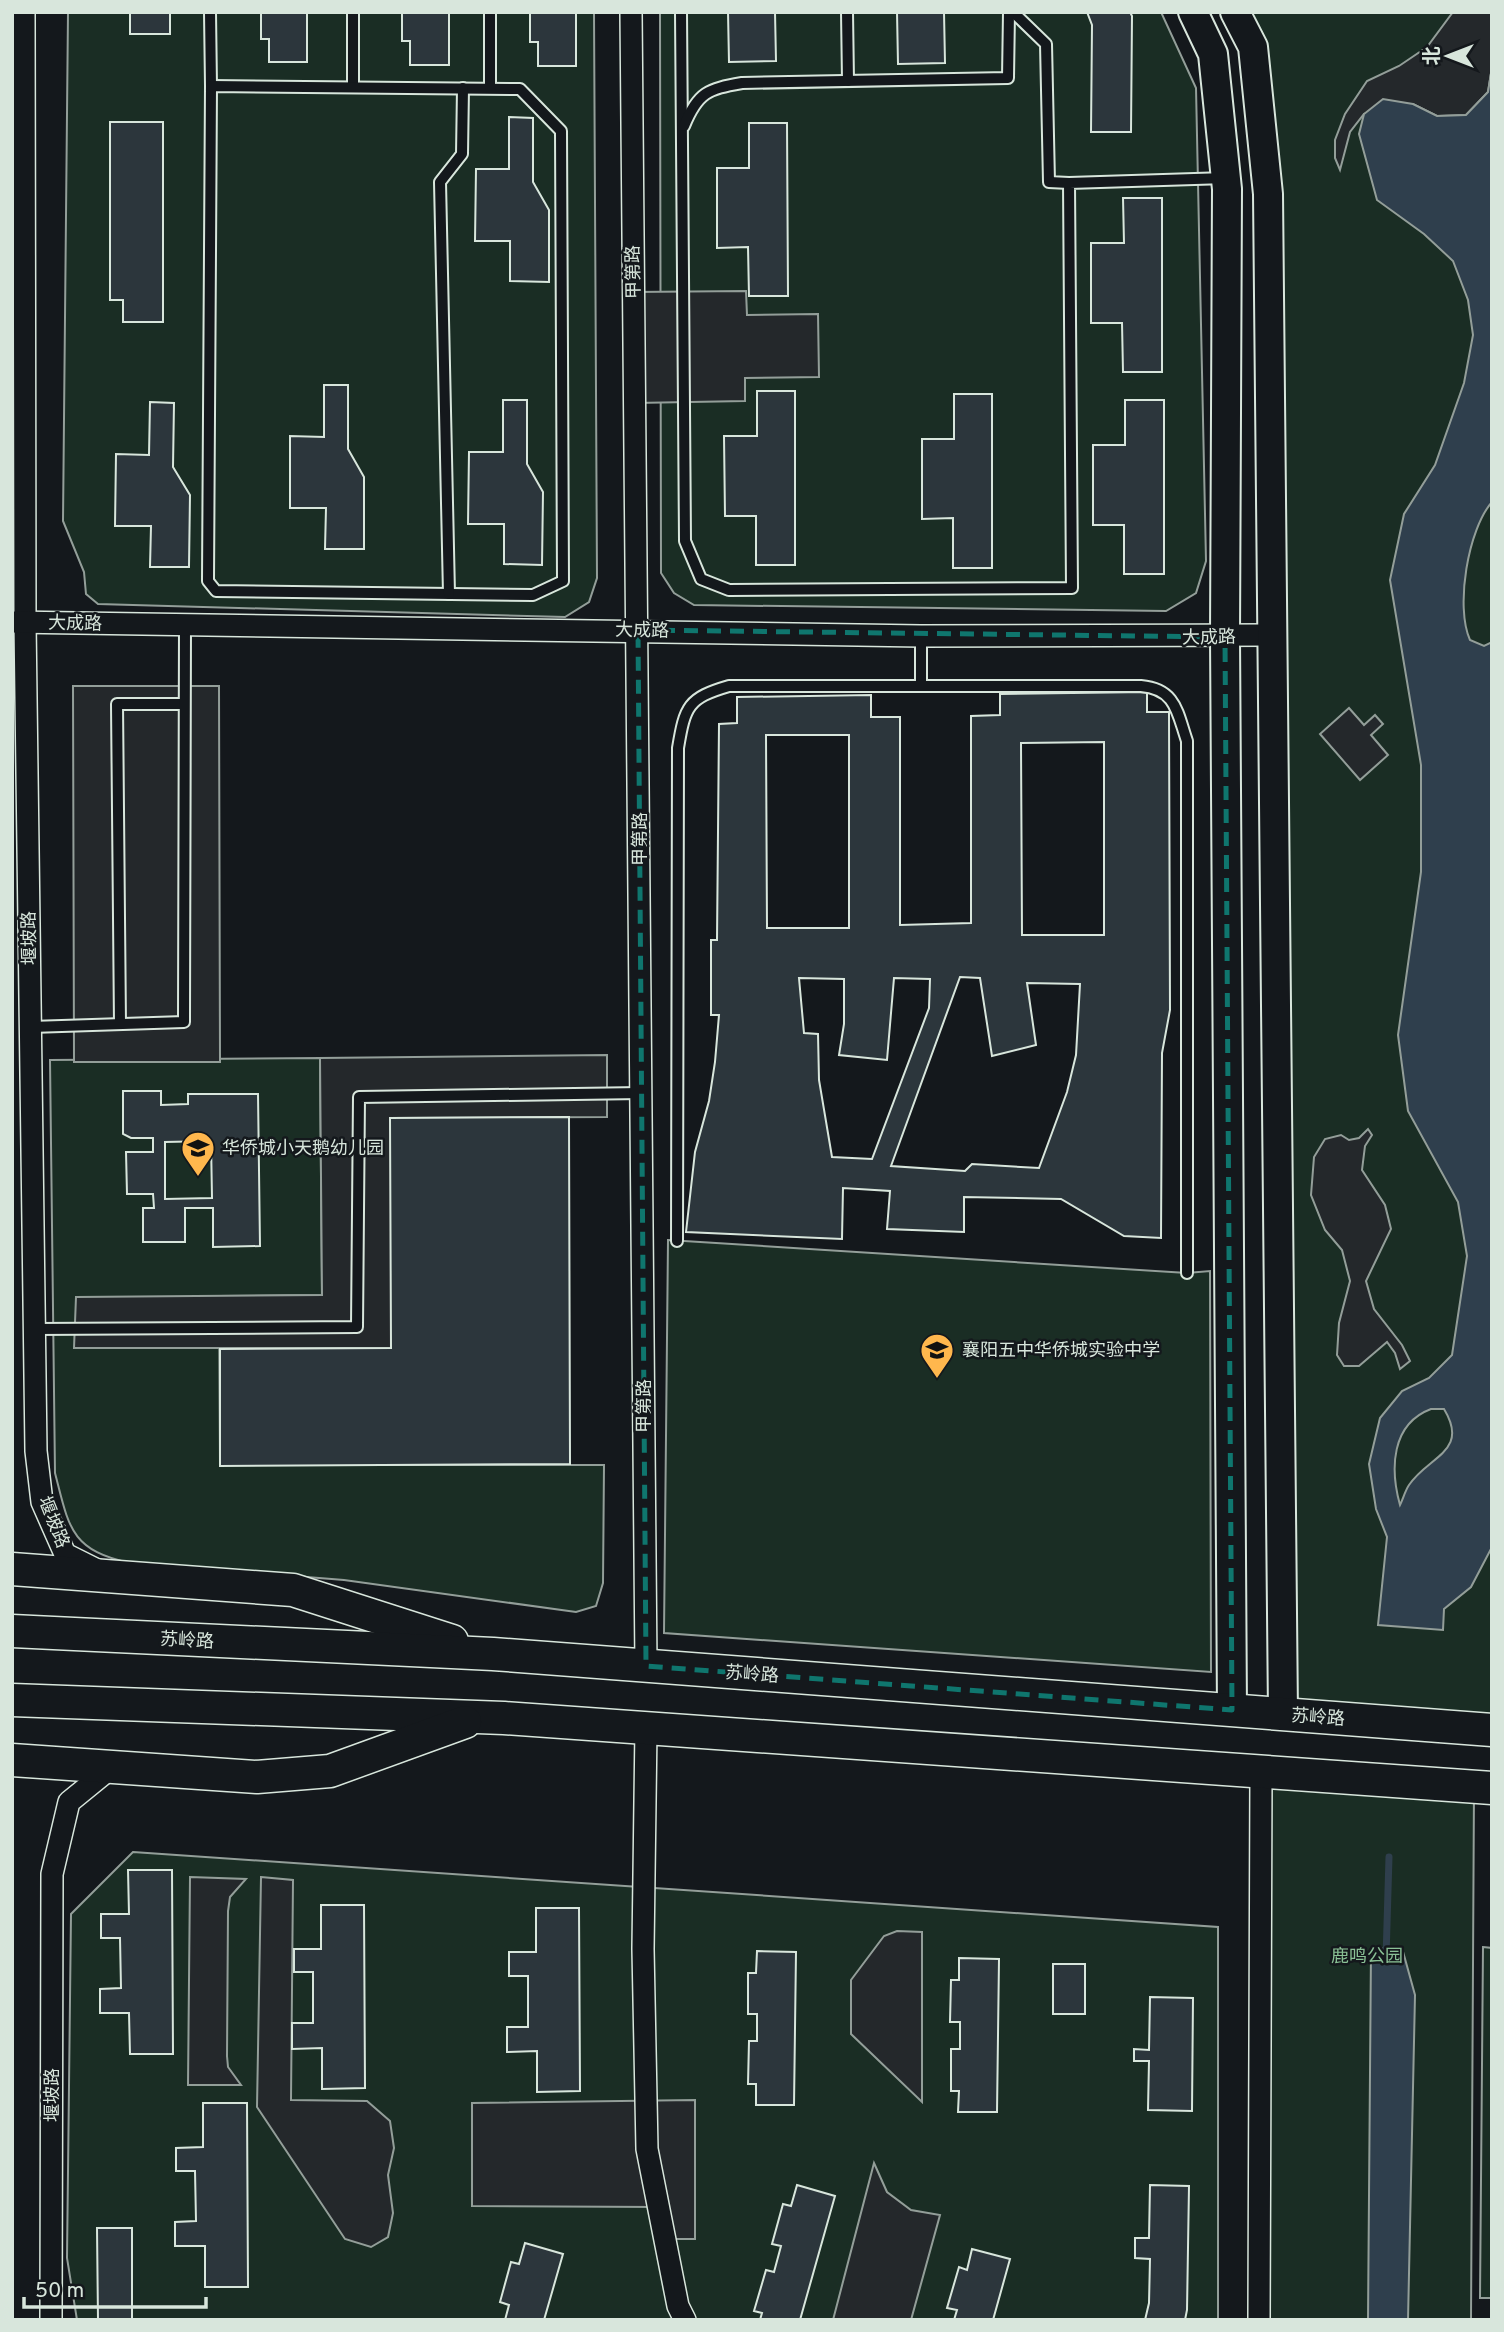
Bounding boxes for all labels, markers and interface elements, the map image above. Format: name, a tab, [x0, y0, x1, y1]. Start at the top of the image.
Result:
north arrow	[1413, 21, 1483, 91]
text: 北	[1421, 46, 1445, 66]
street label: 甲第路	[623, 245, 646, 299]
street label: 大成路	[48, 613, 102, 636]
street label: 大成路	[615, 620, 669, 643]
street label: 大成路	[1182, 627, 1236, 650]
street label: 甲第路	[630, 812, 653, 866]
street label: 堰坡路	[19, 911, 42, 965]
school or university icon: 华侨城小天鹅幼儿园	[179, 1129, 217, 1178]
place label: 华侨城小天鹅幼儿园	[222, 1138, 384, 1161]
school or university icon: 襄阳五中华侨城实验中学	[918, 1331, 956, 1380]
place label: 襄阳五中华侨城实验中学	[962, 1340, 1160, 1363]
street label: 甲第路	[634, 1379, 657, 1433]
street label: 堰坡路	[32, 1493, 73, 1552]
street label: 苏岭路	[159, 1629, 214, 1654]
street label: 苏岭路	[724, 1662, 780, 1689]
street label: 苏岭路	[1290, 1705, 1346, 1732]
park label: 鹿鸣公园	[1331, 1946, 1403, 1969]
street label: 堰坡路	[42, 2068, 65, 2122]
scale bar	[24, 2266, 206, 2310]
text: 50 m	[35, 2278, 84, 2305]

